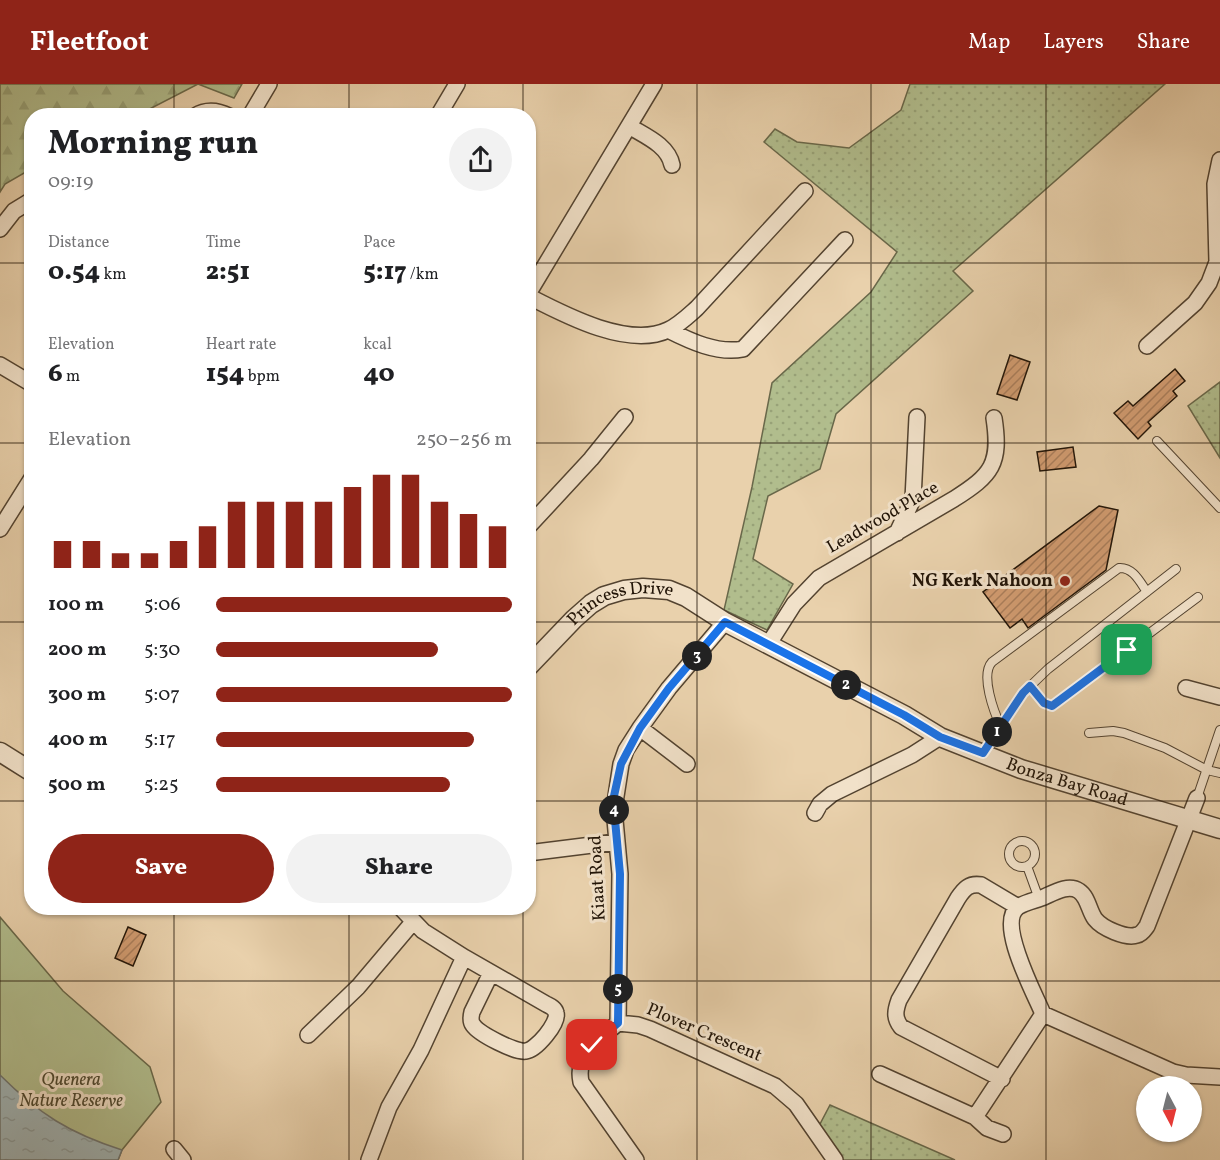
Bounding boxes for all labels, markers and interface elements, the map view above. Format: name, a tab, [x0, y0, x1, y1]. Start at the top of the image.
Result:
text: Fleetfoot	[30, 23, 149, 62]
text: Map	[968, 28, 1010, 57]
text: Layers	[1043, 28, 1104, 57]
text: Share	[1137, 28, 1190, 57]
text: Morning run	[48, 122, 258, 168]
button: share	[449, 128, 512, 191]
text: 09:19	[48, 168, 93, 196]
text: Distance	[48, 232, 109, 254]
text: Time	[206, 232, 241, 254]
text: Pace	[363, 232, 395, 254]
text: 0.54	[48, 254, 100, 290]
text: 2:51	[206, 254, 250, 290]
text: 5:17	[363, 254, 407, 290]
text: km	[100, 264, 126, 286]
text: /km	[407, 264, 439, 286]
text: Elevation	[48, 334, 115, 356]
text: Heart rate	[206, 334, 276, 356]
text: kcal	[363, 334, 392, 356]
text: 6	[48, 356, 63, 392]
text: 154	[206, 356, 245, 392]
text: 40	[363, 356, 395, 392]
text: m	[63, 366, 80, 388]
text: bpm	[245, 366, 280, 388]
text: Elevation	[48, 426, 131, 454]
text: 250–256 m	[416, 426, 512, 454]
street label: Leadwood Place	[822, 476, 944, 560]
place label: NG Kerk Nahoon	[912, 569, 1053, 594]
marker: NG Kerk Nahoon	[1058, 574, 1072, 588]
street label: Princess Drive	[561, 576, 678, 632]
text: 100 m	[48, 591, 104, 619]
text: 5:06	[144, 591, 181, 619]
pin	[1101, 624, 1152, 675]
icon: arrive	[1110, 633, 1143, 666]
text: 200 m	[48, 636, 106, 664]
text: 5:30	[144, 636, 180, 664]
pin: 3	[682, 641, 712, 671]
text: 3	[693, 645, 701, 667]
pin: 2	[831, 670, 861, 700]
text: 2	[842, 674, 850, 696]
text: 300 m	[48, 681, 106, 709]
text: 5:07	[144, 681, 180, 709]
pin: 1	[982, 717, 1012, 747]
text: 1	[994, 721, 1000, 743]
text: 400 m	[48, 726, 108, 754]
text: 5:17	[144, 726, 176, 754]
street label: Bonza Bay Road	[1002, 752, 1131, 813]
text: 500 m	[48, 771, 106, 799]
text: 5:25	[144, 771, 179, 799]
pin: 4	[599, 795, 629, 825]
text: 4	[609, 799, 619, 821]
button: Save	[48, 834, 274, 903]
button: Share	[286, 834, 512, 903]
street label: Kiaat Road	[583, 834, 613, 922]
pin: 5	[603, 974, 633, 1004]
text: 5	[614, 978, 622, 1000]
street label: Plover Crescent	[642, 997, 766, 1069]
pin	[566, 1019, 617, 1070]
icon: check	[575, 1028, 608, 1061]
park label: Quenera Nature Reserve	[19, 1068, 123, 1114]
north arrow	[1136, 1076, 1202, 1142]
map controls	[1136, 1076, 1202, 1142]

